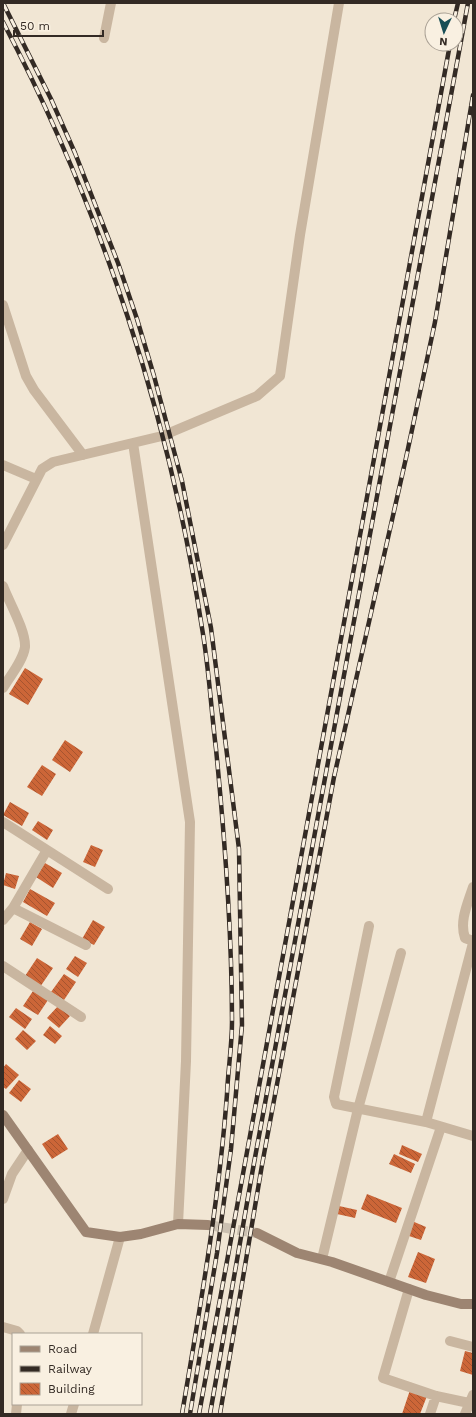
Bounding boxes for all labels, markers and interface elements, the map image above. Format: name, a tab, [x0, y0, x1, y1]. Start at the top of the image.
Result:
scale bar	[14, 12, 103, 38]
north arrow	[424, 12, 464, 52]
text: 50 m	[20, 19, 50, 33]
text: N	[439, 35, 448, 48]
legend	[12, 1333, 142, 1405]
text: Road	[48, 1342, 77, 1356]
text: Railway	[48, 1362, 93, 1376]
text: Building	[48, 1382, 95, 1396]

